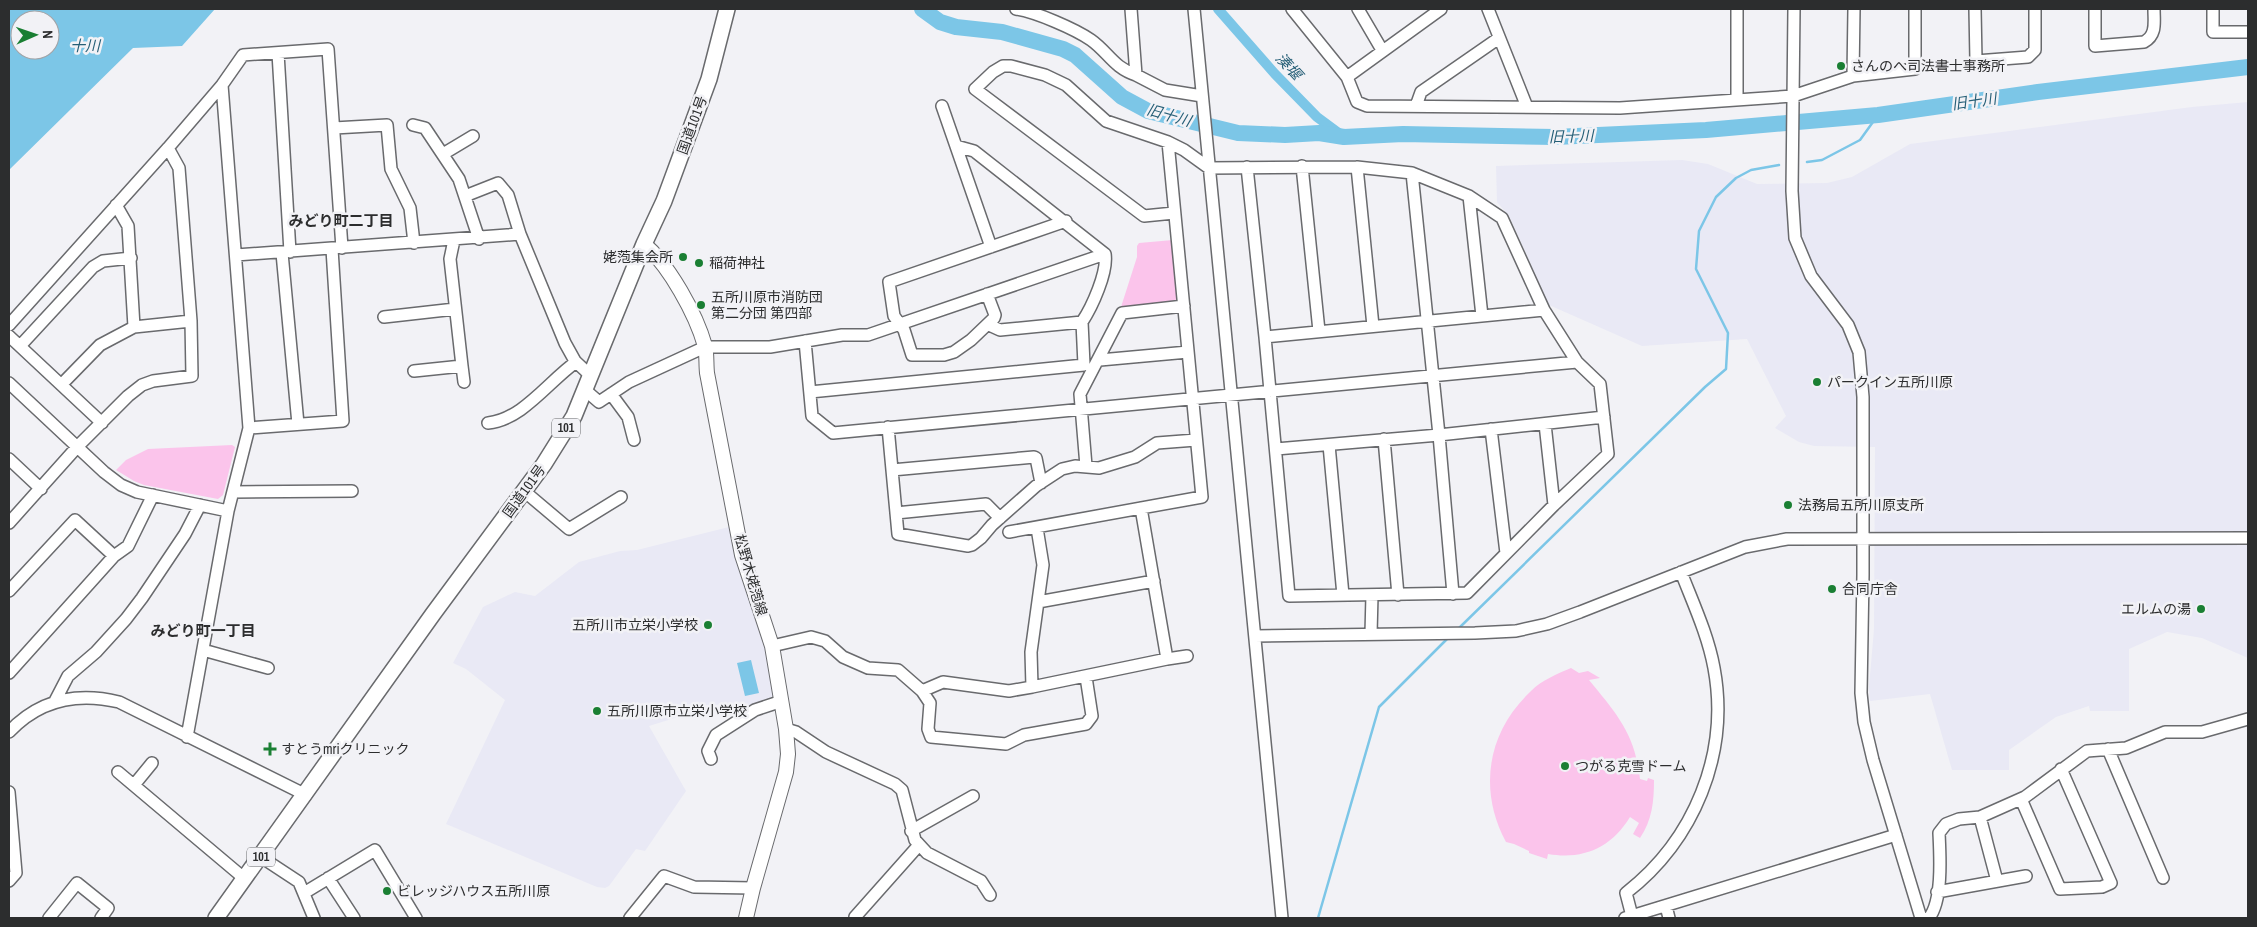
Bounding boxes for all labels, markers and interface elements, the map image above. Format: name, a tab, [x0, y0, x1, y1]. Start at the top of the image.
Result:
north arrow	[10, 10, 60, 60]
text: N	[39, 30, 57, 39]
water label: 十川	[70, 35, 102, 56]
water label: 湊堰	[1271, 48, 1309, 86]
place label: さんのへ司法書士事務所	[1851, 57, 2005, 75]
marker: さんのへ司法書士事務所	[1835, 60, 1847, 72]
water label: 旧十川	[1950, 87, 2000, 115]
street label: 国道101号	[673, 93, 711, 157]
water label: 旧十川	[1144, 99, 1195, 132]
water label: 旧十川	[1548, 125, 1596, 147]
district label: みどり町二丁目	[288, 210, 394, 231]
place label: 姥萢集会所	[603, 248, 673, 266]
marker: 姥萢集会所	[677, 251, 689, 263]
place label: 稲荷神社	[709, 254, 765, 272]
marker: 稲荷神社	[693, 257, 705, 269]
place label: 五所川原市消防団 第二分団 第四部	[711, 288, 823, 322]
marker: 五所川原市消防団 第二分団 第四部	[695, 299, 707, 311]
place label: パークイン五所川原	[1827, 373, 1953, 391]
marker: パークイン五所川原	[1811, 376, 1823, 388]
road number: 101	[552, 418, 580, 438]
street label: 国道101号	[499, 461, 549, 521]
place label: 法務局五所川原支所	[1798, 496, 1924, 514]
marker: 法務局五所川原支所	[1782, 499, 1794, 511]
street label: 松野木姥萢線	[731, 532, 771, 618]
place label: 合同庁舎	[1842, 580, 1898, 598]
marker: 合同庁舎	[1826, 583, 1838, 595]
place label: エルムの湯	[2121, 600, 2191, 618]
marker: エルムの湯	[2195, 603, 2207, 615]
place label: 五所川市立栄小学校	[572, 616, 698, 634]
marker: 五所川市立栄小学校	[702, 619, 714, 631]
district label: みどり町一丁目	[150, 620, 256, 641]
place label: 五所川原市立栄小学校	[607, 702, 747, 720]
marker: 五所川原市立栄小学校	[591, 705, 603, 717]
place label: すとうmriクリニック	[281, 740, 410, 758]
marker: すとうmriクリニック	[263, 742, 277, 756]
place label: つがる克雪ドーム	[1575, 757, 1687, 775]
marker: つがる克雪ドーム	[1559, 760, 1571, 772]
road number: 101	[247, 848, 275, 866]
place label: ビレッジハウス五所川原	[397, 882, 550, 900]
marker: ビレッジハウス五所川原	[381, 885, 393, 897]

